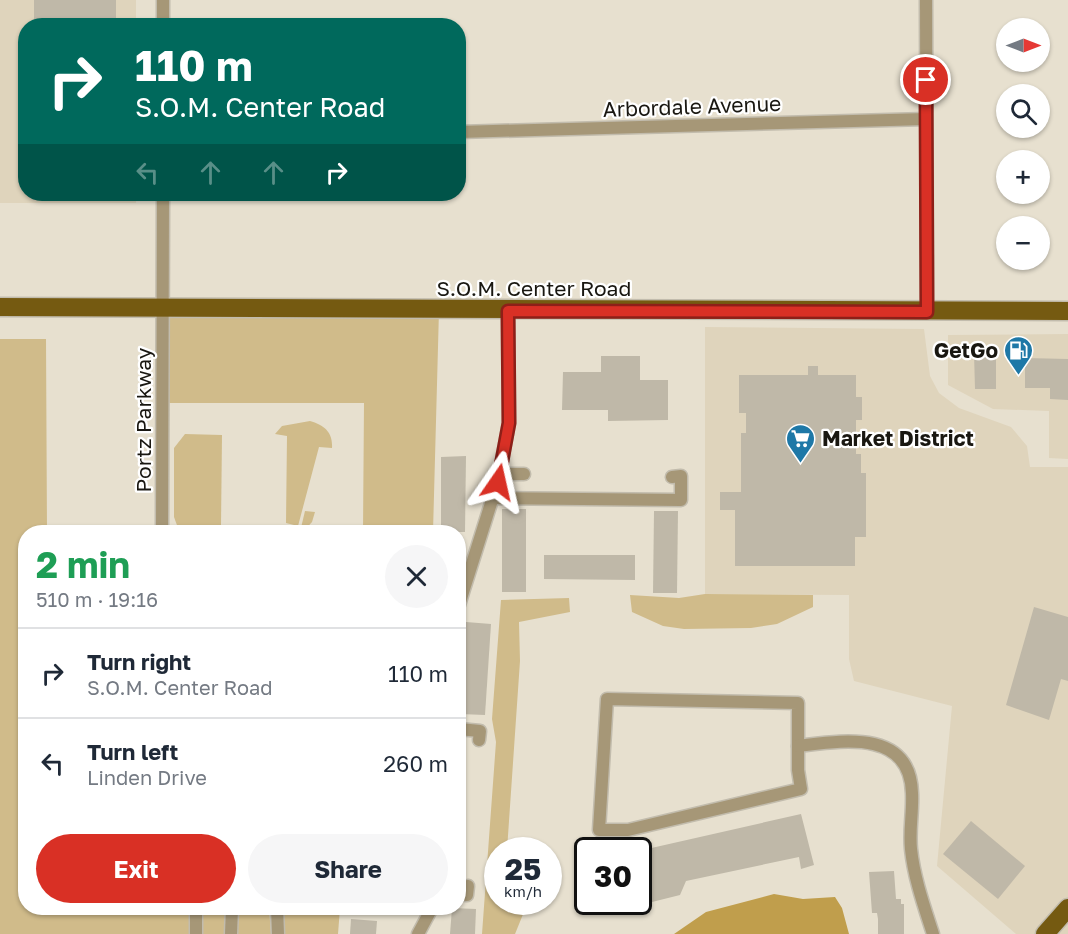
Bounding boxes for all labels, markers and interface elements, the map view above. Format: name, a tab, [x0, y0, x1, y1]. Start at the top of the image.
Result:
north arrow	[996, 18, 1050, 72]
map controls	[996, 18, 1050, 270]
text: 110 m	[135, 40, 253, 90]
icon: right	[36, 42, 114, 120]
pin	[900, 54, 951, 105]
icon: arrive	[909, 63, 942, 96]
button: search	[996, 84, 1050, 138]
street label: Arbordale Avenue	[602, 90, 782, 122]
text: S.O.M. Center Road	[135, 91, 385, 123]
button: +	[996, 150, 1050, 204]
icon: left	[131, 156, 164, 189]
icon: ahead	[194, 156, 227, 189]
icon: ahead	[257, 156, 290, 189]
icon: right	[320, 156, 353, 189]
button: −	[996, 216, 1050, 270]
street label: S.O.M. Center Road	[437, 275, 631, 301]
fuel station icon: GetGo	[1003, 334, 1035, 376]
place label: GetGo	[934, 337, 998, 363]
street label: Portz Parkway	[130, 347, 156, 493]
supermarket icon: Market District	[785, 422, 817, 464]
place label: Market District	[822, 425, 974, 451]
position arrow	[466, 450, 530, 514]
text: 2 min	[36, 543, 130, 586]
button: close	[385, 545, 448, 608]
text: 510 m · 19:16	[36, 587, 158, 611]
text: Turn right	[87, 648, 191, 675]
icon: right	[36, 657, 69, 690]
text: 110 m	[388, 660, 448, 687]
text: S.O.M. Center Road	[87, 675, 273, 699]
text: Turn left	[87, 738, 178, 765]
icon: left	[36, 747, 69, 780]
text: 260 m	[383, 750, 448, 777]
text: Linden Drive	[87, 765, 207, 789]
button: Exit	[36, 834, 236, 903]
button: Share	[248, 834, 448, 903]
speed limit sign: 30	[574, 837, 652, 915]
text: 25	[505, 851, 541, 887]
text: km/h	[504, 882, 542, 900]

